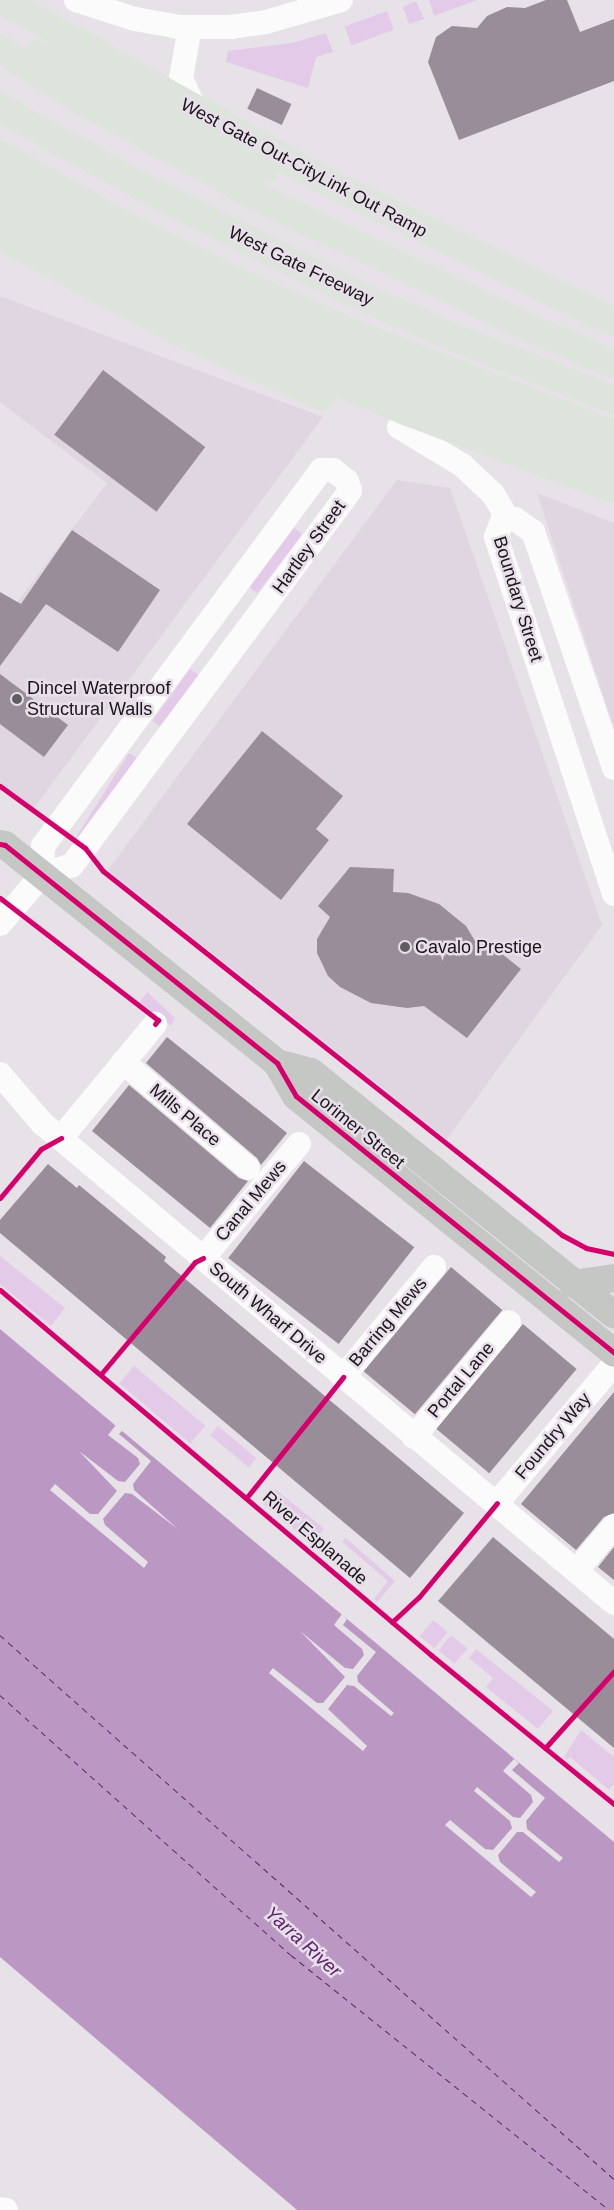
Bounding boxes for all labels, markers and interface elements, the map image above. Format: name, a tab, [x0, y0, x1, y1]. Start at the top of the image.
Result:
street label: West Gate Out-CityLink Out Ramp	[177, 94, 431, 242]
street label: West Gate Freeway	[225, 222, 377, 310]
street label: Hartley Street	[268, 496, 350, 598]
street label: Boundary Street	[489, 534, 547, 664]
place label: Dincel Waterproof Structural Walls	[27, 678, 170, 721]
marker: Dincel Waterproof Structural Walls	[11, 693, 23, 705]
place label: Cavalo Prestige	[415, 936, 542, 958]
marker: Cavalo Prestige	[399, 941, 411, 953]
street label: Mills Place	[145, 1079, 225, 1151]
street label: Lorimer Street	[307, 1085, 409, 1173]
street label: Canal Mews	[211, 1156, 291, 1246]
street label: South Wharf Drive	[205, 1257, 331, 1369]
street label: Barring Mews	[344, 1273, 432, 1371]
street label: Portal Lane	[423, 1338, 499, 1422]
street label: Foundry Way	[511, 1388, 595, 1484]
street label: River Esplanade	[258, 1487, 372, 1589]
water label: Yarra River	[260, 1902, 346, 1982]

